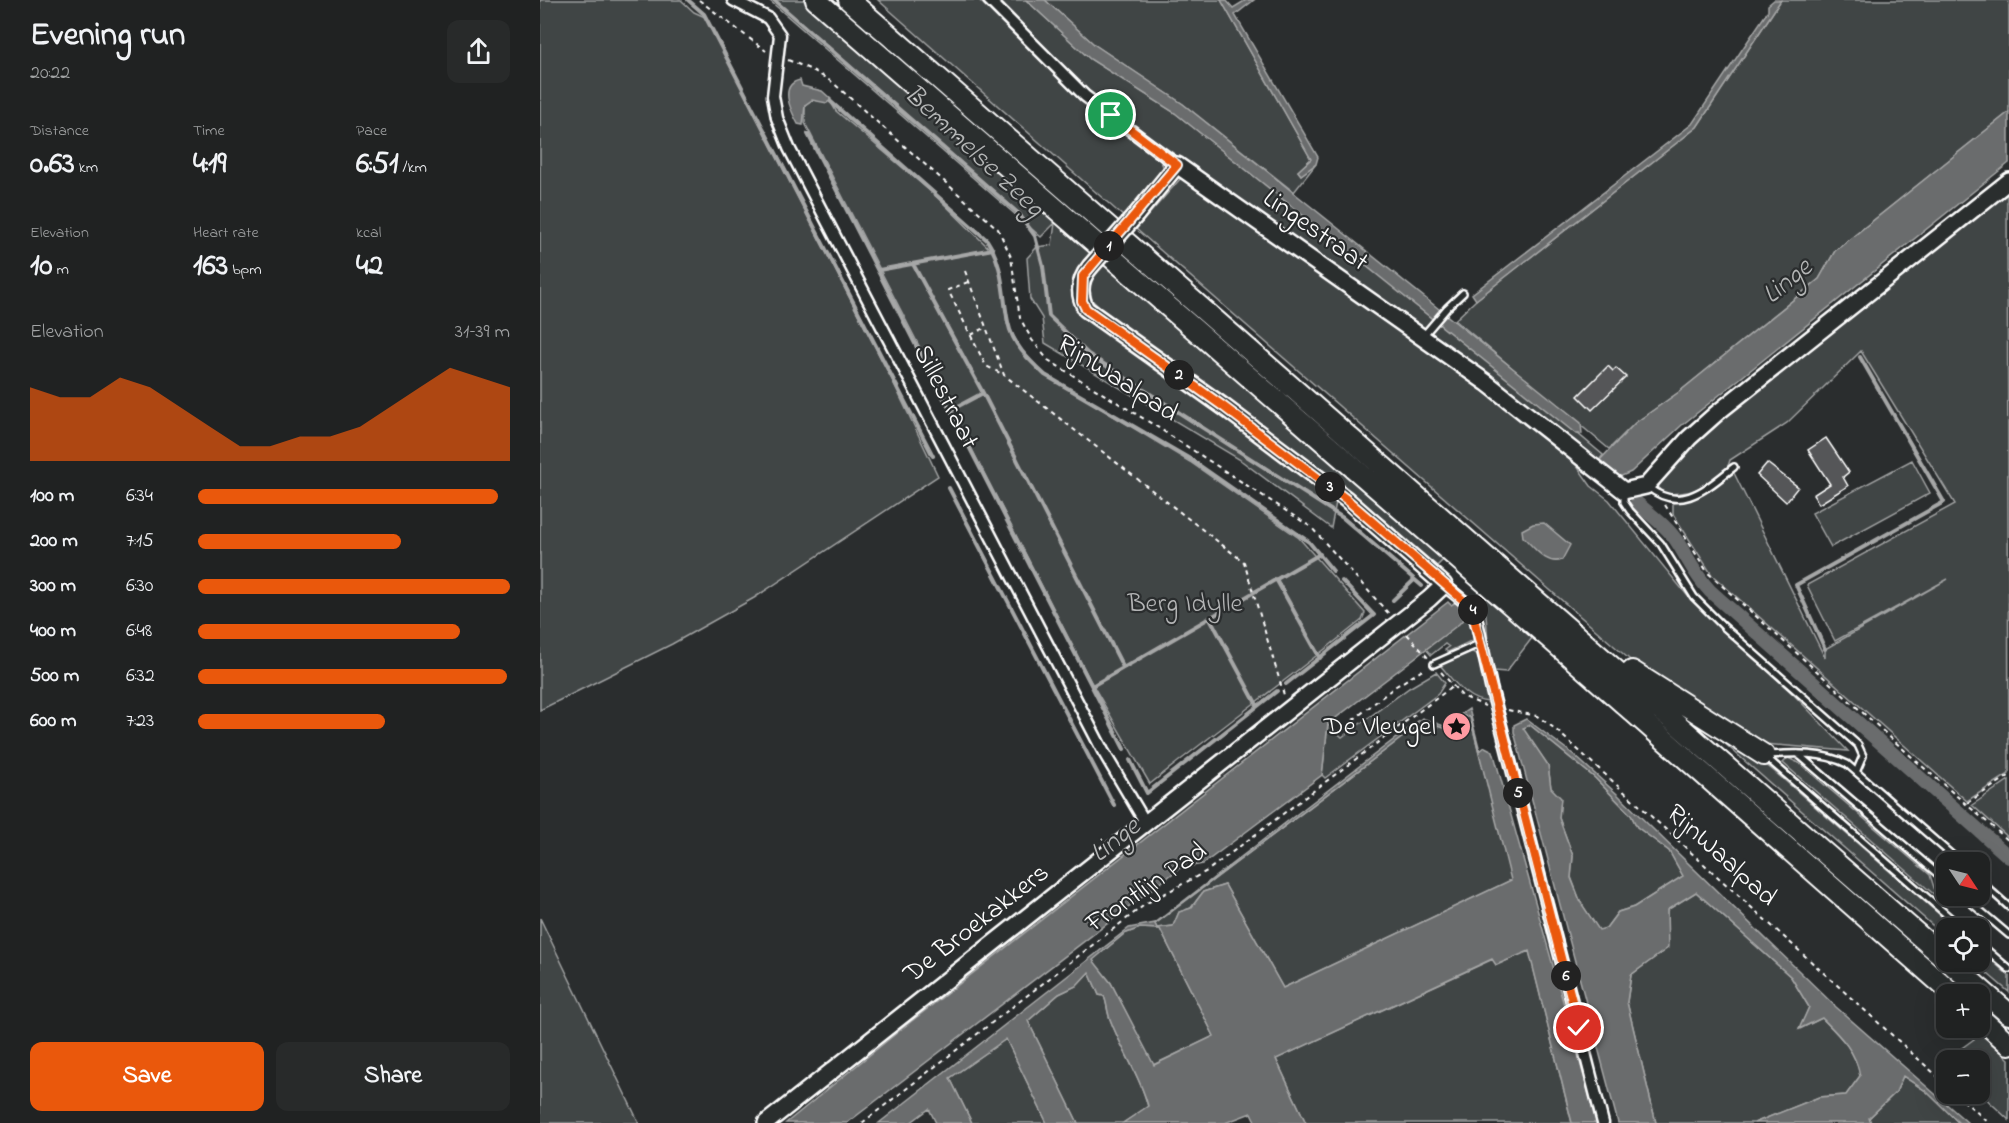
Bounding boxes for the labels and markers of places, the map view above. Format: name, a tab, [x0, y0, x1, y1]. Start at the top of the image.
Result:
pin	[1085, 89, 1136, 140]
pin: 1	[1094, 231, 1124, 261]
pin: 2	[1164, 360, 1194, 390]
pin: 3	[1315, 472, 1345, 502]
pin: 4	[1458, 595, 1488, 625]
place label: De Vleugel	[1323, 708, 1436, 747]
place icon: De Vleugel	[1441, 711, 1473, 743]
pin: 5	[1503, 778, 1533, 808]
pin: 6	[1551, 961, 1581, 991]
pin	[1553, 1002, 1604, 1053]

